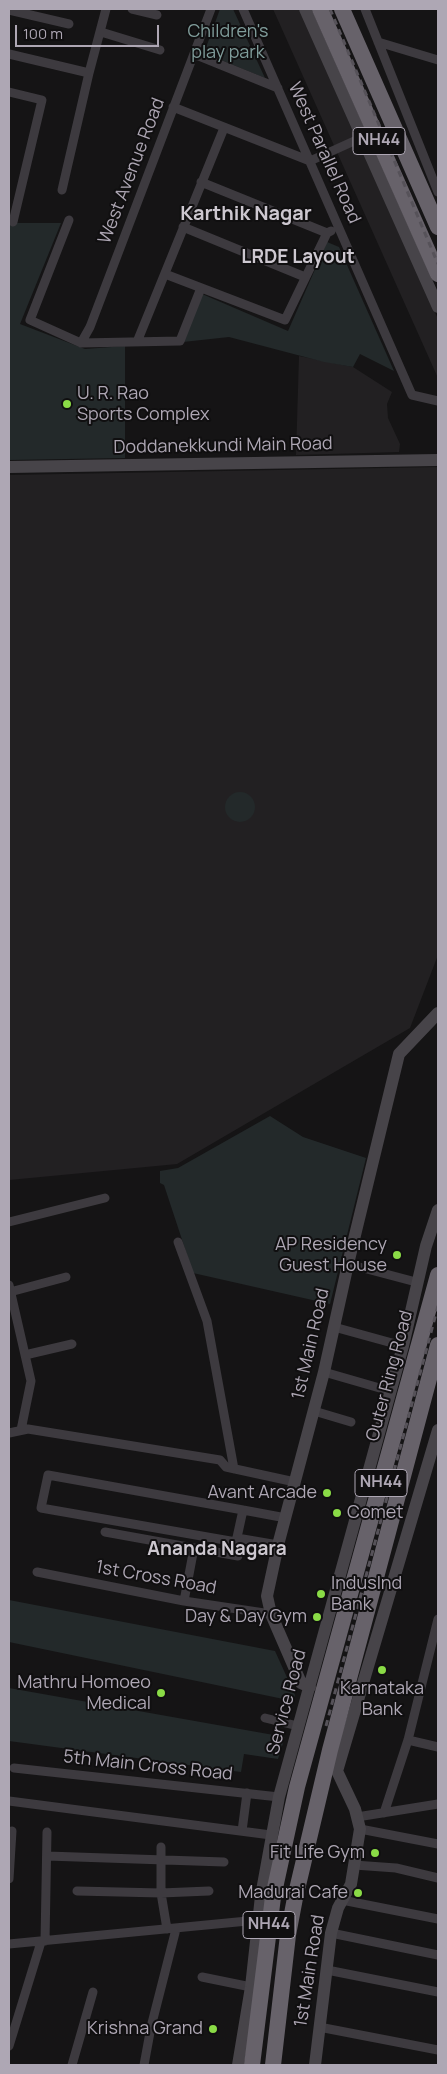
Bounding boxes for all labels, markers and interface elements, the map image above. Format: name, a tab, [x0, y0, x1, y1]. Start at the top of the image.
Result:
scale bar	[18, 15, 161, 47]
park label: Children's play park	[187, 21, 269, 64]
text: 100 m	[23, 23, 63, 44]
street label: West Parallel Road	[283, 79, 365, 227]
street label: West Avenue Road	[94, 95, 170, 247]
road number: NH44	[353, 128, 405, 154]
district label: Karthik Nagar	[180, 202, 312, 226]
district label: LRDE Layout	[241, 247, 355, 269]
place label: U. R. Rao Sports Complex	[77, 383, 209, 426]
marker: U. R. Rao Sports Complex	[61, 398, 73, 410]
street label: Doddanekkundi Main Road	[113, 433, 333, 459]
place label: AP Residency Guest House	[275, 1234, 387, 1276]
marker: AP Residency Guest House	[391, 1249, 403, 1261]
street label: 1st Main Road	[288, 1286, 334, 1402]
street label: Outer Ring Road	[362, 1308, 418, 1444]
road number: NH44	[355, 1470, 407, 1496]
place label: Avant Arcade	[207, 1482, 317, 1504]
marker: Avant Arcade	[321, 1487, 333, 1499]
place label: Comet	[347, 1502, 403, 1524]
marker: Comet	[331, 1507, 343, 1519]
district label: Ananda Nagara	[147, 1539, 287, 1561]
street label: 1st Cross Road	[94, 1557, 218, 1599]
place label: IndusInd Bank	[331, 1573, 402, 1616]
marker: IndusInd Bank	[315, 1588, 327, 1600]
place label: Day & Day Gym	[185, 1606, 307, 1628]
marker: Day & Day Gym	[311, 1611, 323, 1623]
street label: Service Road	[263, 1647, 311, 1757]
marker: Karnataka Bank	[376, 1664, 388, 1676]
place label: Mathru Homoeo Medical	[17, 1672, 151, 1715]
place label: Karnataka Bank	[340, 1678, 424, 1720]
marker: Mathru Homoeo Medical	[155, 1687, 167, 1699]
street label: 5th Main Cross Road	[62, 1746, 234, 1786]
place label: Fit Life Gym	[270, 1842, 365, 1864]
marker: Fit Life Gym	[369, 1847, 381, 1859]
place label: Madurai Cafe	[238, 1882, 348, 1904]
marker: Madurai Cafe	[352, 1887, 364, 1899]
road number: NH44	[243, 1912, 295, 1938]
street label: 1st Main Road	[290, 1913, 330, 2029]
place label: Krishna Grand	[87, 2018, 203, 2040]
marker: Krishna Grand	[207, 2023, 219, 2035]

